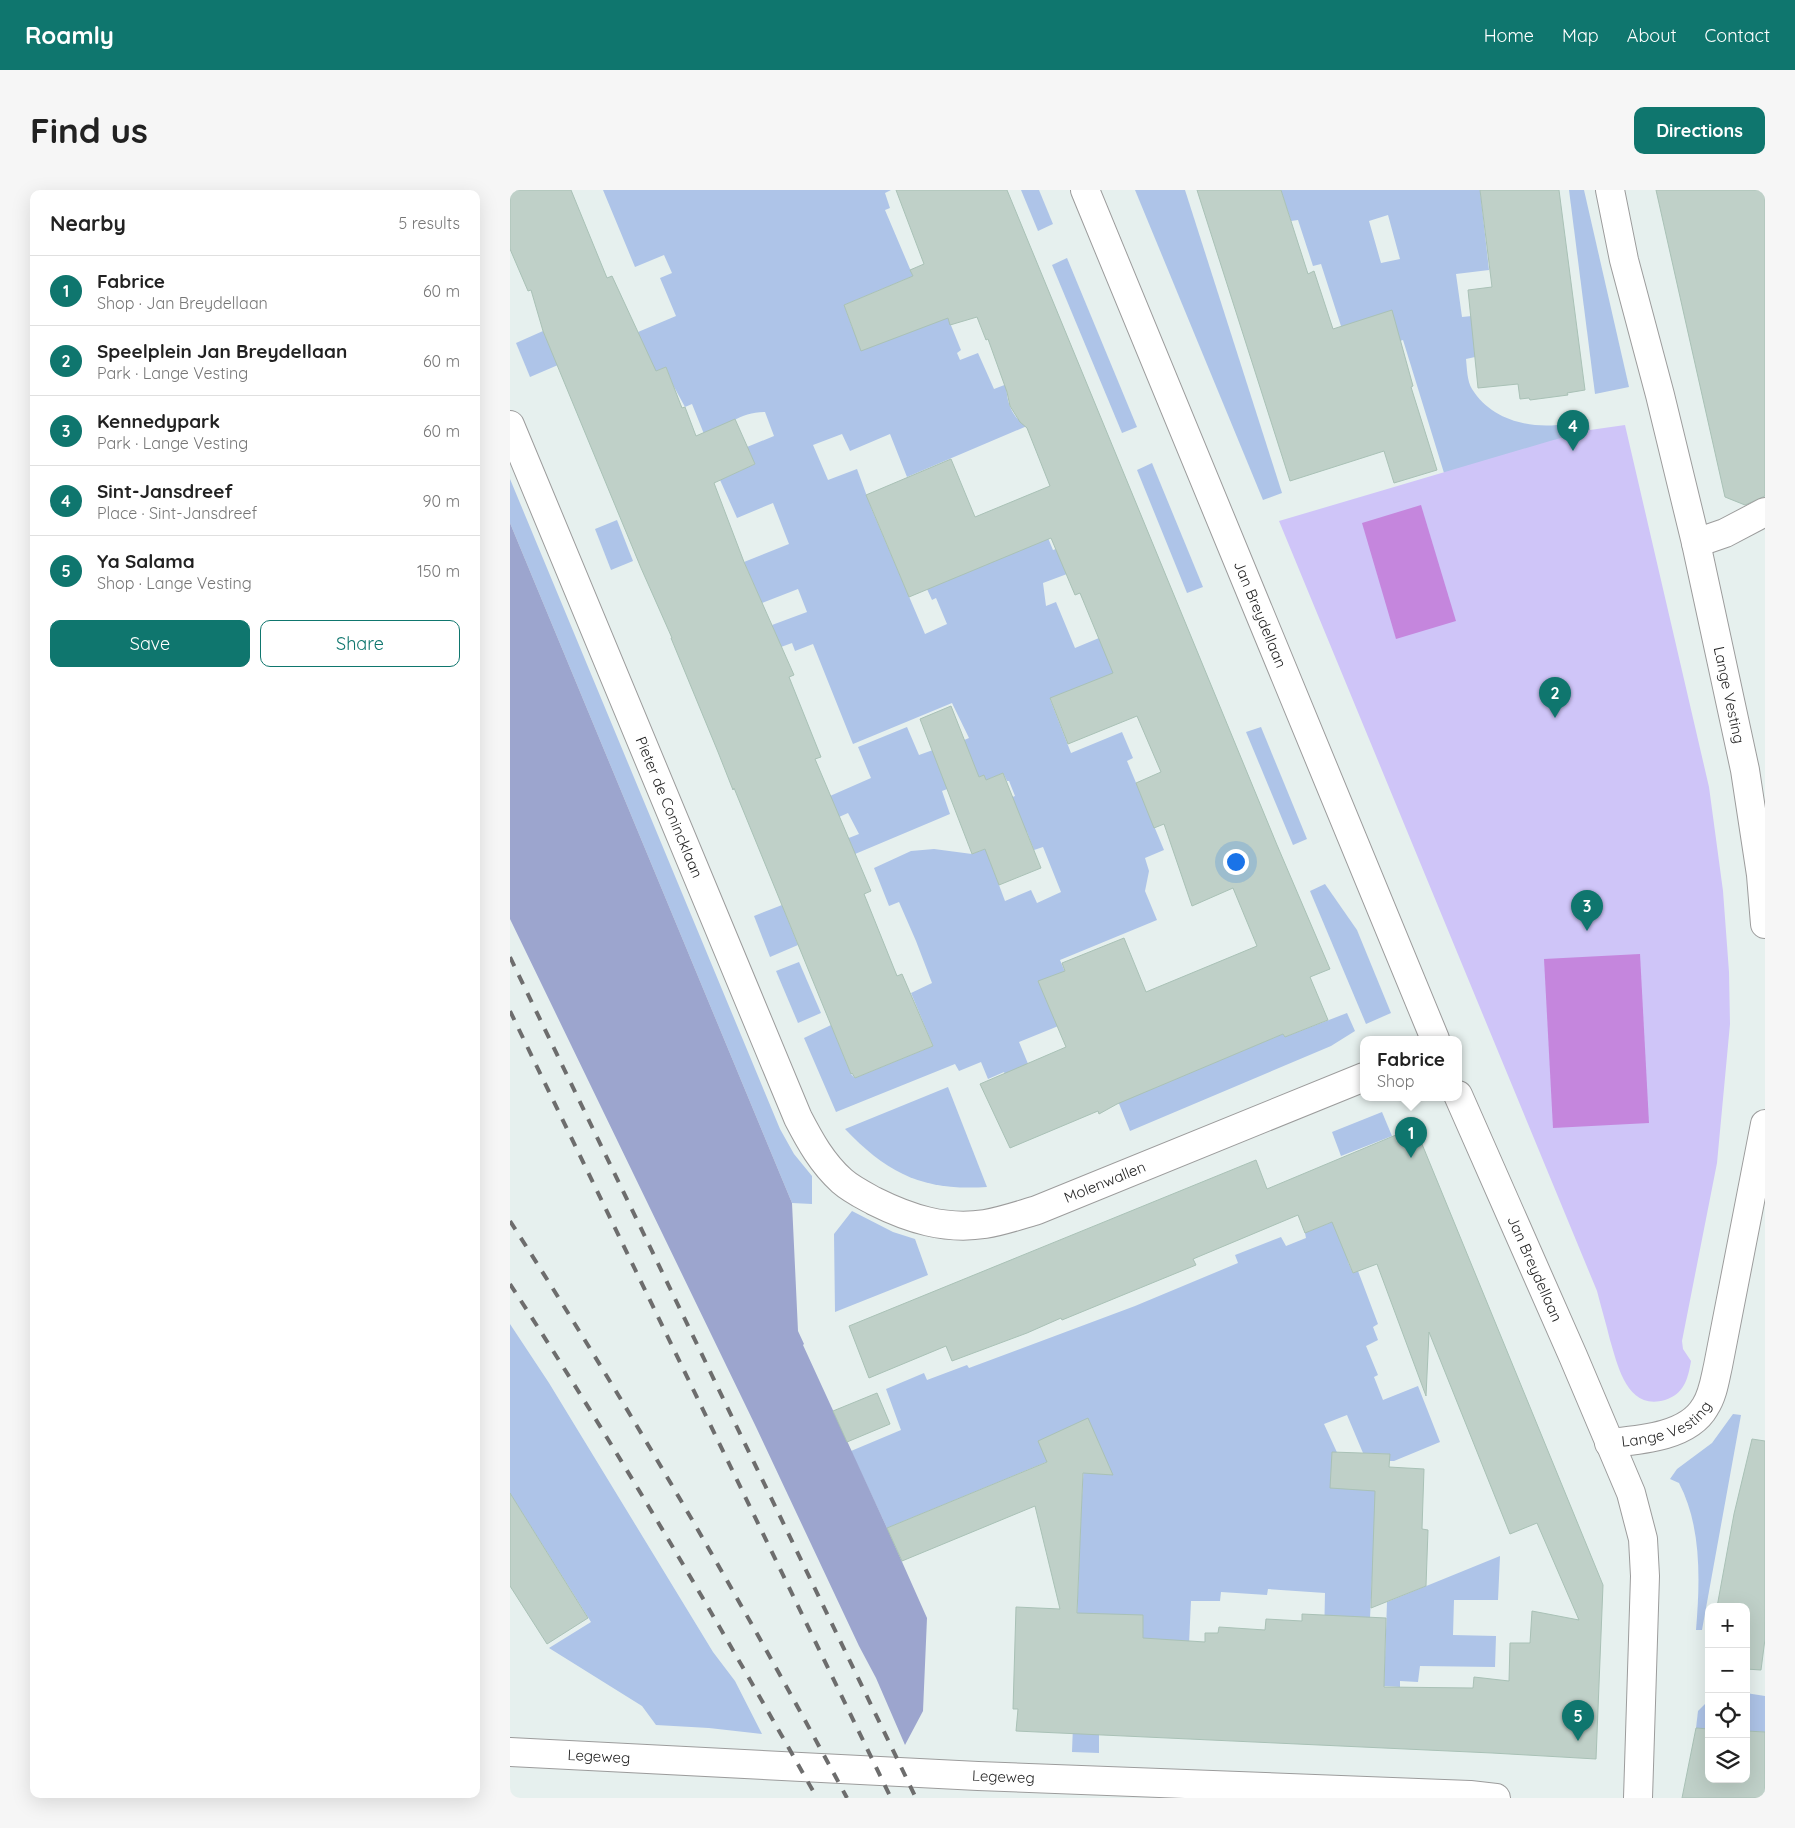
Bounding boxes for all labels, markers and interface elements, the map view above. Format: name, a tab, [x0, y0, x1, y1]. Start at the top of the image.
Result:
text: Roamly	[25, 20, 114, 50]
text: Home	[1484, 24, 1534, 47]
text: Map	[1562, 24, 1599, 47]
text: About	[1627, 24, 1677, 47]
text: Contact	[1705, 24, 1770, 47]
button: Directions	[1634, 107, 1765, 154]
text: Find us	[30, 108, 148, 152]
text: Nearby	[50, 210, 126, 236]
text: 5 results	[399, 213, 460, 233]
text: Fabrice	[97, 269, 165, 293]
text: 1	[63, 281, 69, 301]
text: 60 m	[423, 281, 460, 301]
text: Shop · Jan Breydellaan	[97, 293, 268, 313]
text: Speelplein Jan Breydellaan	[97, 339, 347, 363]
text: 2	[61, 351, 71, 371]
text: 60 m	[423, 351, 460, 371]
text: Park · Lange Vesting	[97, 363, 248, 383]
text: Kennedypark	[97, 409, 220, 433]
pin: 4	[1557, 410, 1589, 451]
text: 3	[62, 421, 70, 441]
text: 60 m	[423, 421, 460, 441]
text: Park · Lange Vesting	[97, 433, 248, 453]
text: Sint-Jansdreef	[97, 479, 233, 503]
text: 4	[61, 491, 71, 511]
text: 90 m	[423, 491, 460, 511]
text: Place · Sint-Jansdreef	[97, 503, 257, 523]
text: Ya Salama	[97, 549, 195, 573]
street label: Jan Breydellaan	[1230, 558, 1291, 671]
text: 5	[61, 561, 71, 581]
text: 150 m	[417, 561, 460, 581]
text: Shop · Lange Vesting	[97, 573, 252, 593]
button: Save	[50, 620, 250, 667]
button: Share	[260, 620, 460, 667]
street label: Lange Vesting	[1710, 645, 1749, 745]
pin: 2	[1539, 677, 1571, 718]
street label: Pieter de Conincklaan	[632, 734, 707, 881]
your location	[1223, 849, 1249, 875]
pin: 3	[1571, 890, 1603, 931]
popup	[1360, 1036, 1462, 1101]
text: Fabrice	[1377, 1047, 1445, 1071]
text: Shop	[1377, 1071, 1414, 1091]
pin: 1	[1395, 1117, 1427, 1158]
street label: Molenwallen	[1061, 1157, 1148, 1207]
street label: Jan Breydellaan	[1503, 1213, 1567, 1325]
street label: Lange Vesting	[1620, 1397, 1715, 1451]
map controls	[1705, 1603, 1750, 1783]
button: +	[1705, 1603, 1750, 1648]
button: −	[1705, 1648, 1750, 1693]
button: locate	[1705, 1693, 1750, 1738]
pin: 5	[1562, 1700, 1594, 1741]
button: layers	[1705, 1738, 1750, 1783]
street label: Legeweg	[567, 1745, 631, 1767]
street label: Legeweg	[971, 1766, 1035, 1787]

